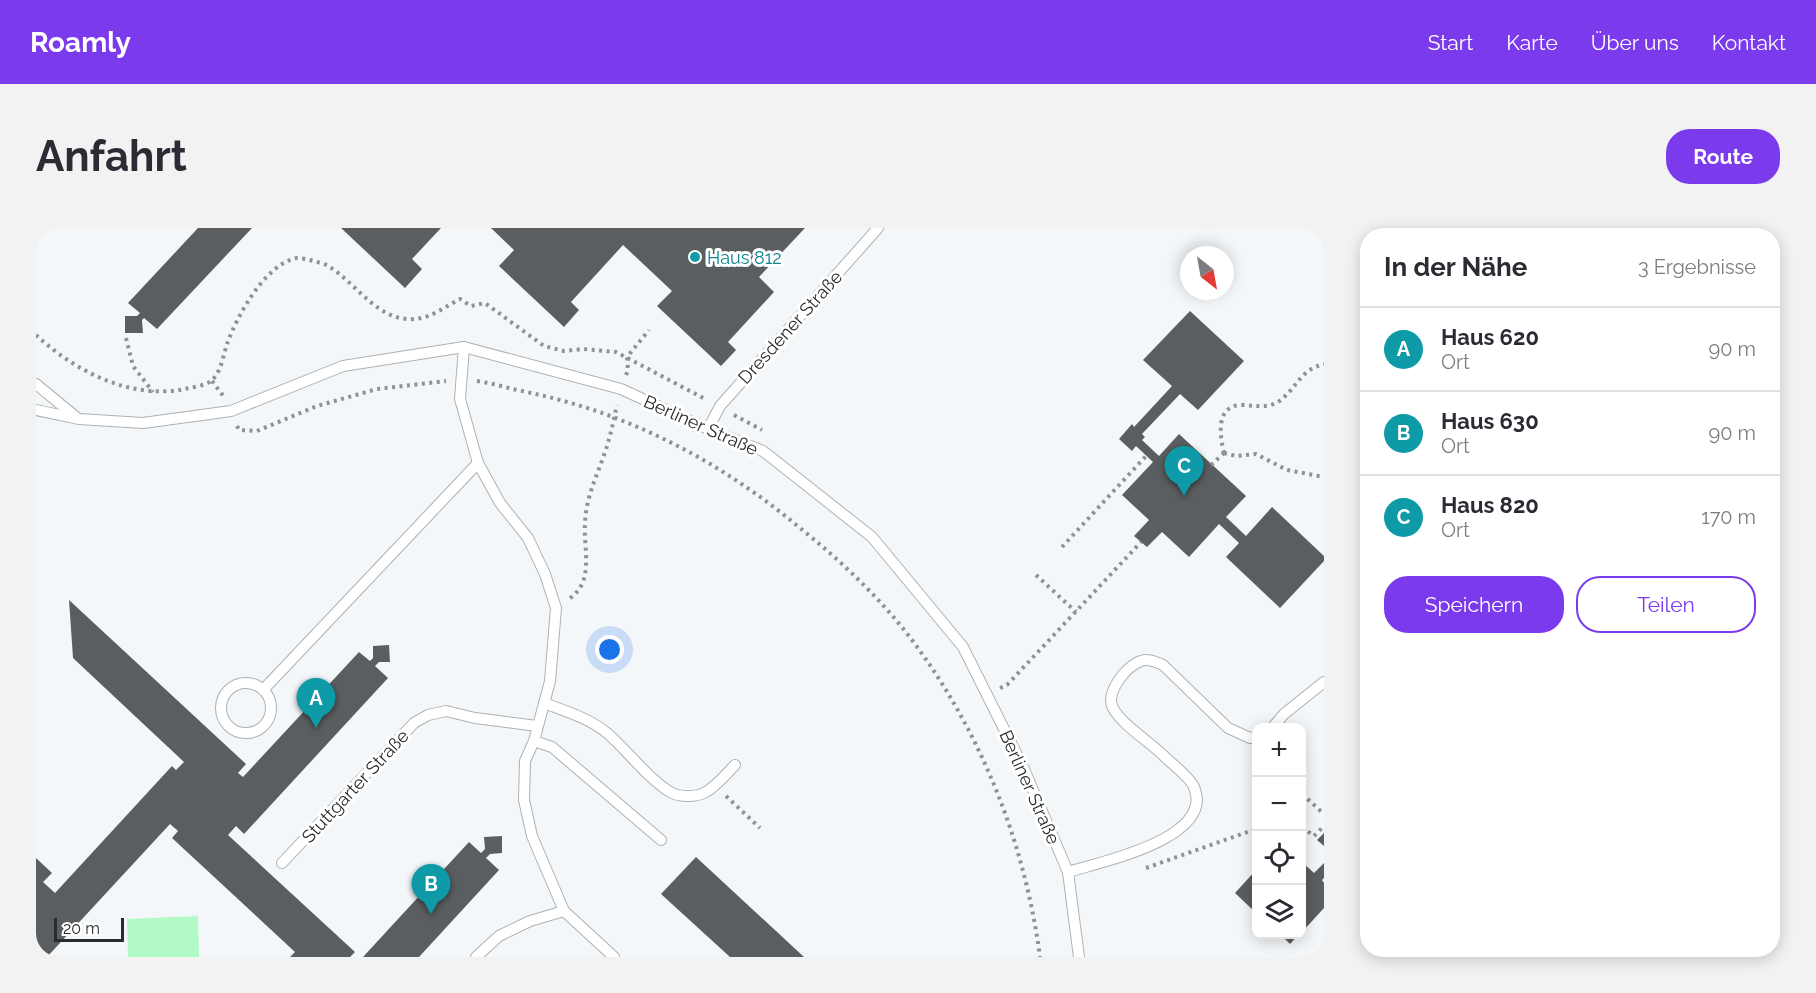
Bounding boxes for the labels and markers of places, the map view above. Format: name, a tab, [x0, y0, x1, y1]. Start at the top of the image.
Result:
place label: Haus 812	[707, 247, 782, 268]
marker: Haus 812	[688, 250, 702, 264]
pin: C	[1164, 446, 1204, 496]
pin: A	[296, 678, 336, 728]
pin: B	[412, 864, 450, 914]

